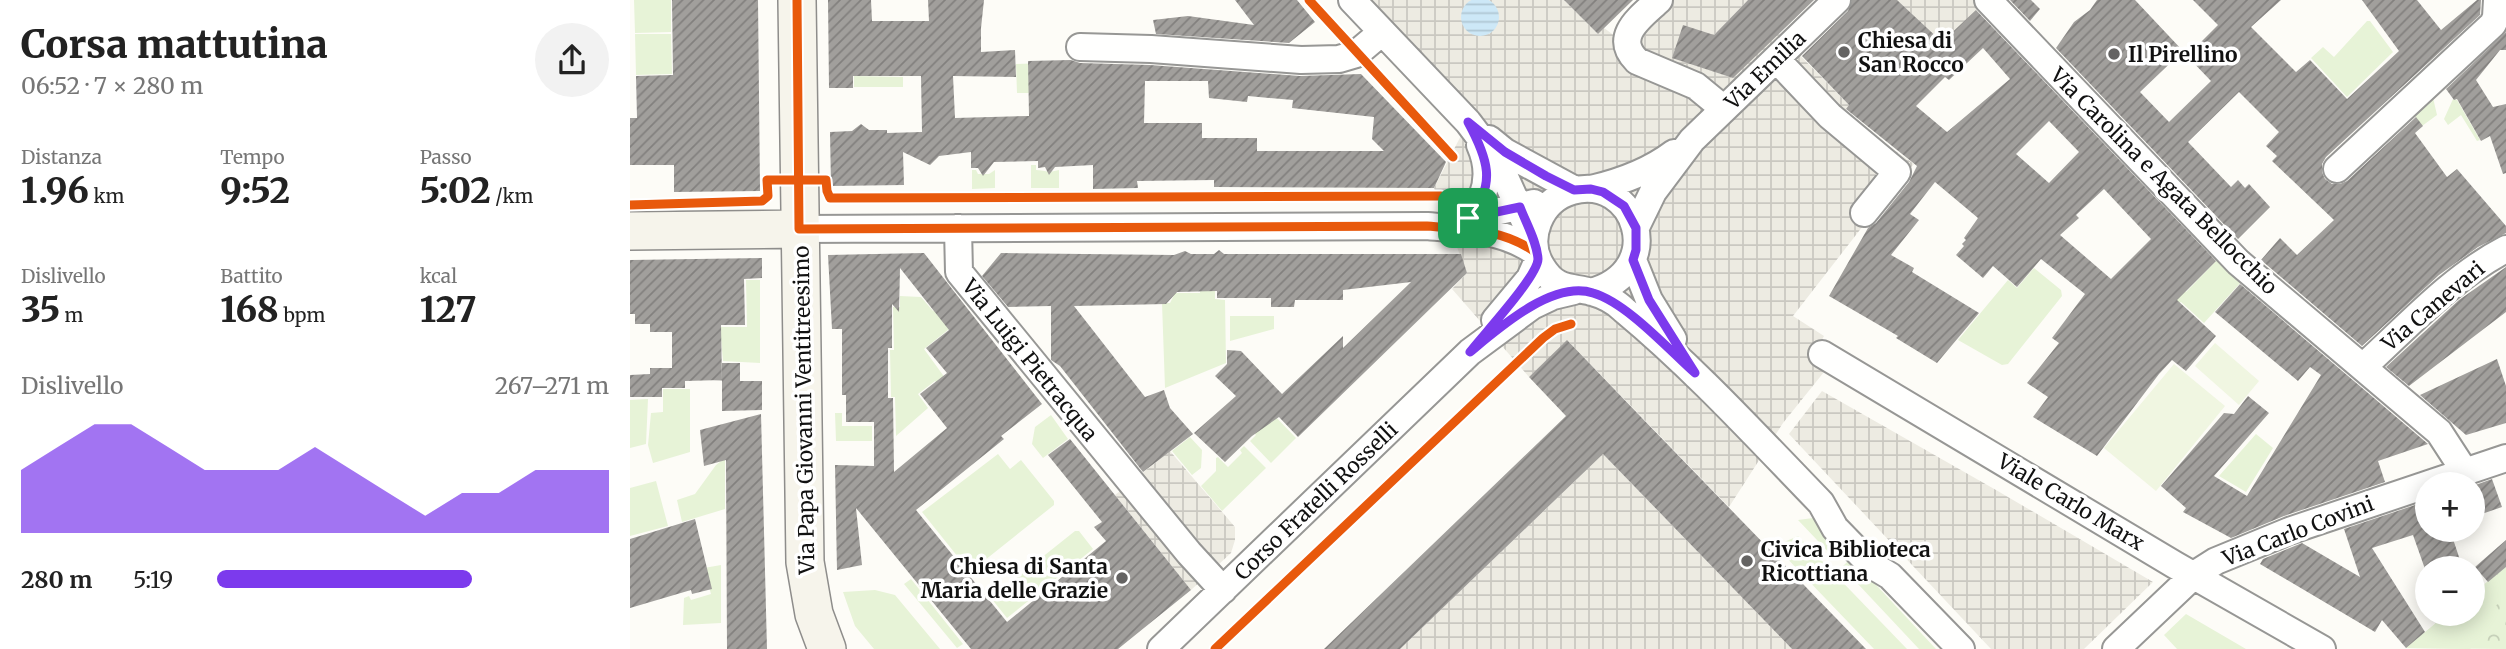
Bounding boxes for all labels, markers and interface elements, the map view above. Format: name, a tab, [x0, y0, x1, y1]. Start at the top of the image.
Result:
text: Corsa mattutina	[21, 21, 328, 68]
button: share	[535, 23, 609, 97]
street label: Via Emilia	[1718, 25, 1811, 116]
place label: Chiesa di San Rocco	[1858, 27, 1964, 78]
place label: Il Pirellino	[2128, 41, 2237, 68]
marker: Chiesa di San Rocco	[1836, 44, 1852, 60]
marker: Il Pirellino	[2106, 46, 2122, 62]
street label: Via Carolina e Agata Bellocchio	[2044, 61, 2283, 300]
text: 06:52 · 7 × 280 m	[21, 71, 203, 100]
text: Distanza	[21, 145, 102, 169]
text: Tempo	[220, 145, 285, 169]
text: Passo	[420, 145, 472, 169]
text: 1.96	[21, 169, 89, 213]
text: 9:52	[220, 169, 290, 213]
text: 5:02	[420, 169, 491, 213]
text: km	[89, 184, 124, 208]
text: /km	[491, 184, 533, 208]
pin	[1438, 188, 1498, 248]
icon: arrive	[1449, 199, 1487, 237]
street label: Via Papa Giovanni Ventitreesimo	[788, 245, 820, 576]
street label: Via Canevari	[2375, 255, 2490, 358]
text: Dislivello	[21, 264, 106, 288]
text: Battito	[220, 264, 283, 288]
text: kcal	[420, 264, 457, 288]
street label: Via Luigi Pietracqua	[956, 273, 1104, 447]
text: 35	[21, 288, 60, 332]
text: 168	[220, 288, 279, 332]
text: 127	[420, 288, 477, 332]
text: m	[60, 303, 83, 327]
text: bpm	[279, 303, 325, 327]
text: Dislivello	[21, 371, 123, 400]
text: 267–271 m	[495, 371, 609, 400]
street label: Corso Fratelli Rosselli	[1229, 416, 1403, 586]
street label: Viale Carlo Marx	[1992, 447, 2150, 557]
map controls	[2415, 472, 2485, 626]
button: +	[2415, 472, 2485, 542]
street label: Via Carlo Covini	[2218, 490, 2378, 573]
place label: Civica Biblioteca Ricottiana	[1761, 536, 1931, 587]
place label: Chiesa di Santa Maria delle Grazie	[921, 553, 1108, 604]
marker: Civica Biblioteca Ricottiana	[1739, 553, 1755, 569]
button: −	[2415, 556, 2485, 626]
text: 280 m	[21, 565, 92, 594]
text: 5:19	[133, 565, 173, 594]
marker: Chiesa di Santa Maria delle Grazie	[1114, 570, 1130, 586]

